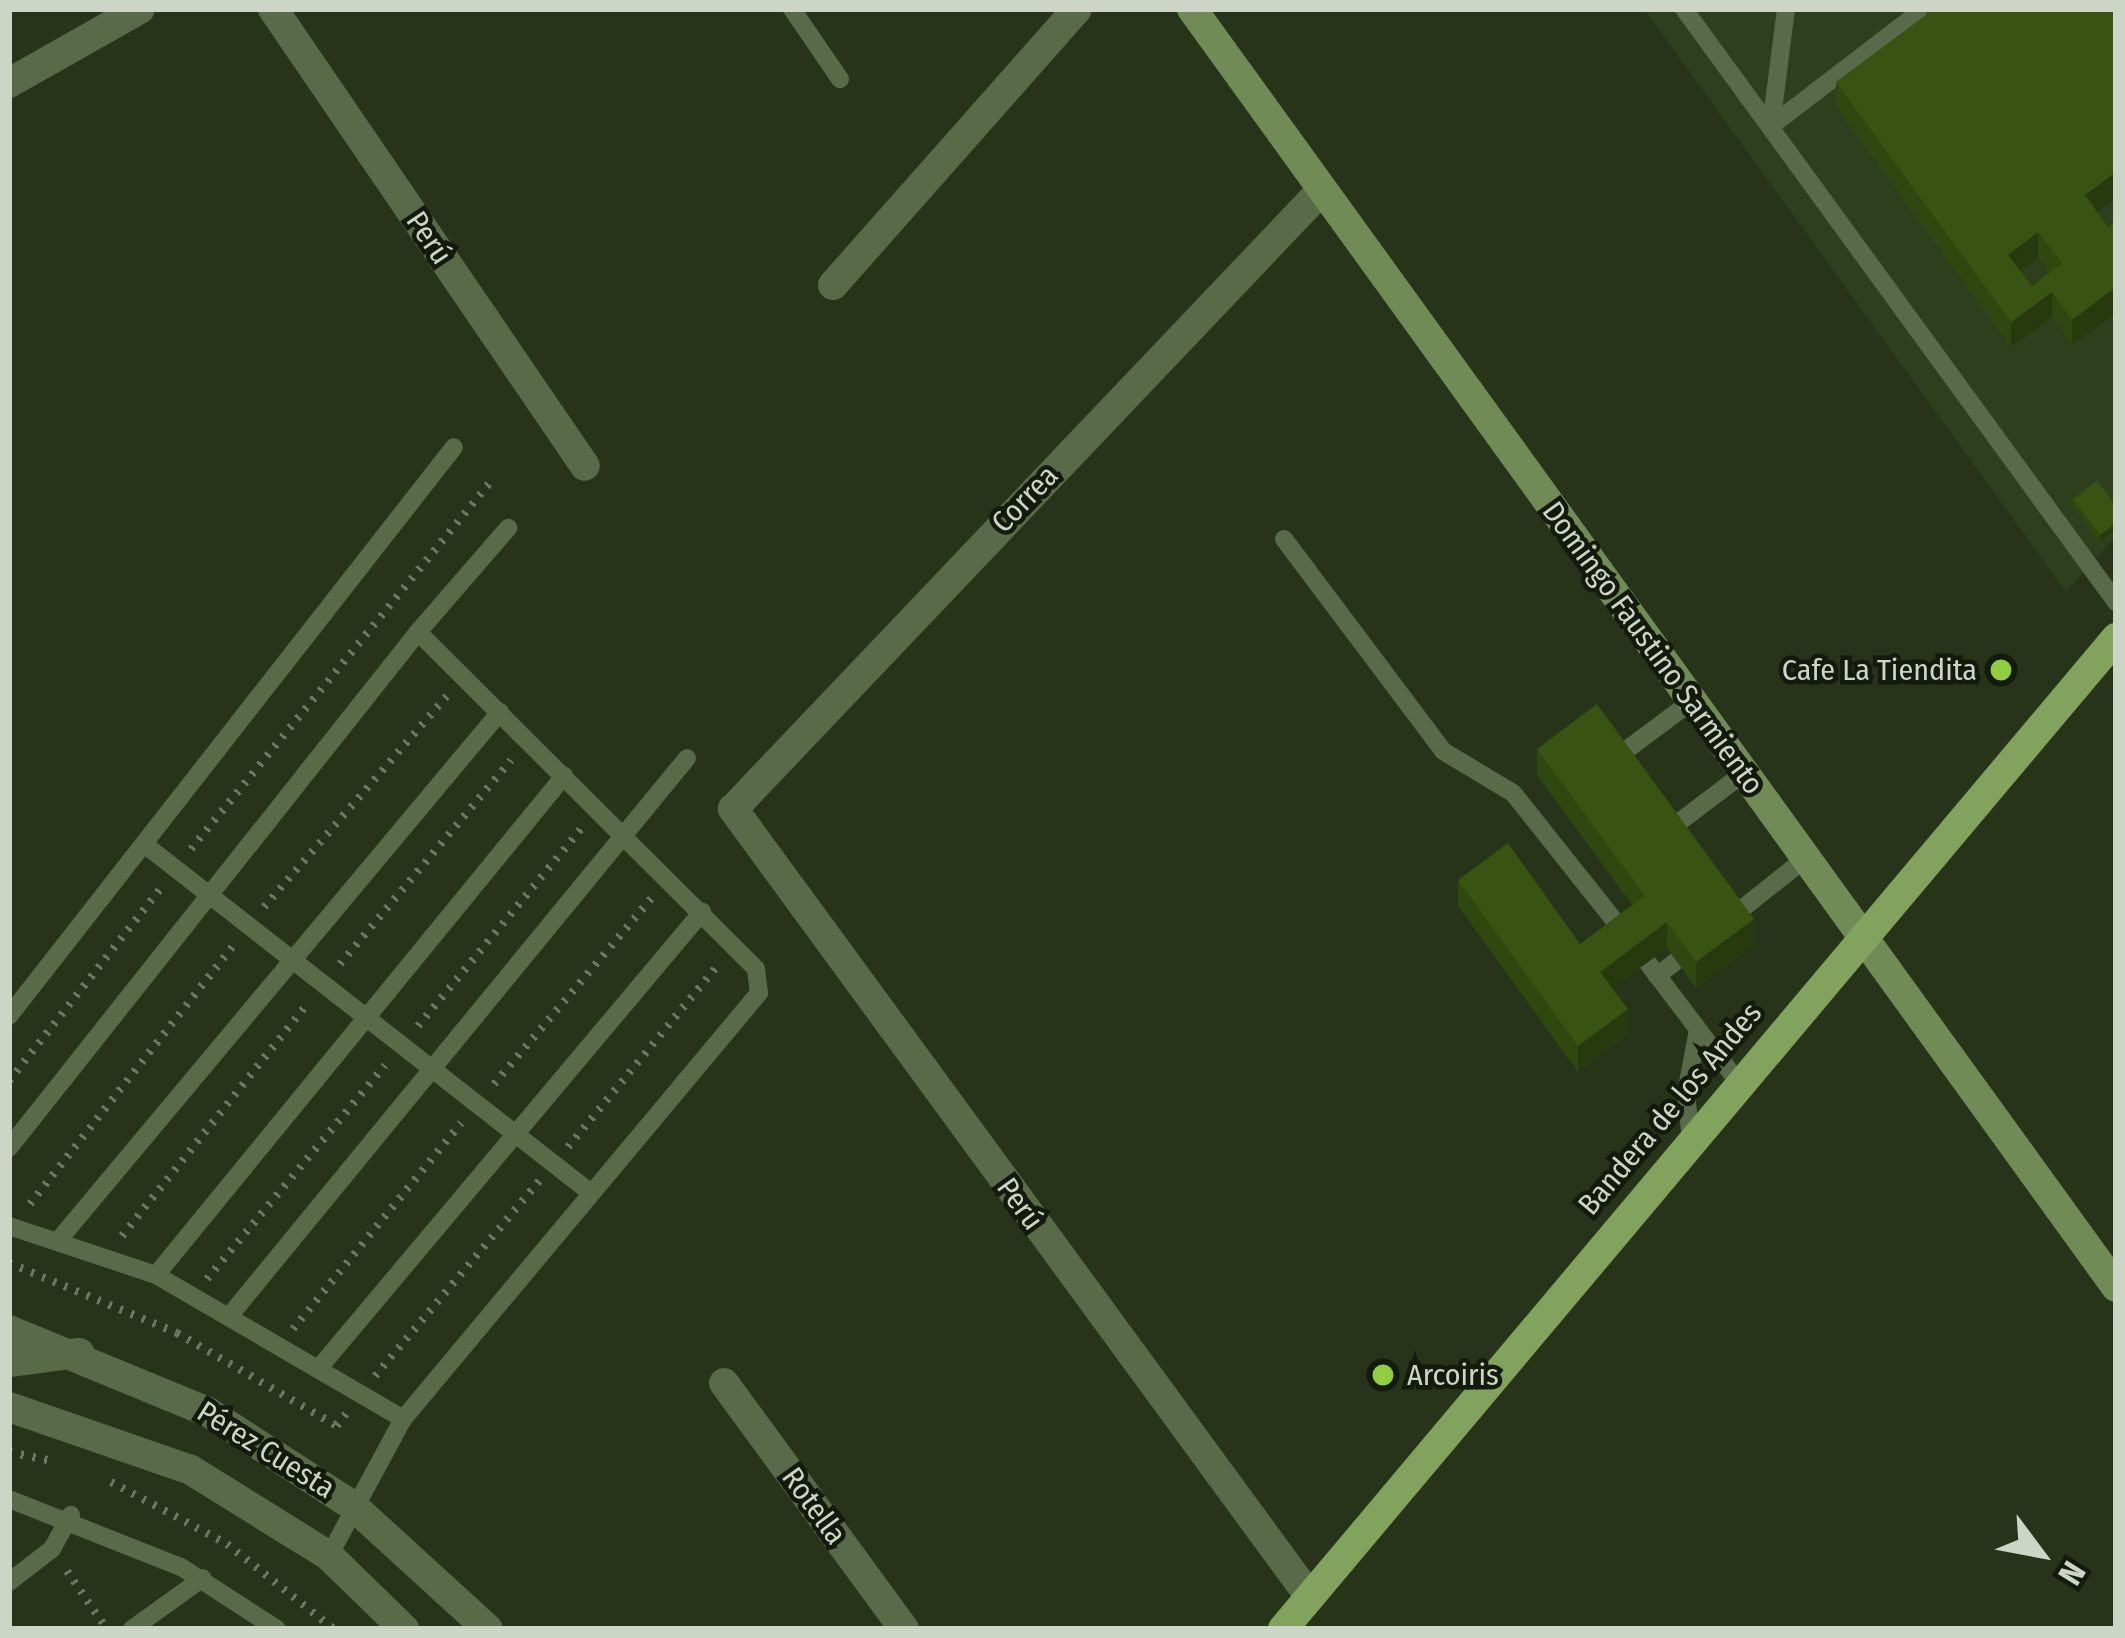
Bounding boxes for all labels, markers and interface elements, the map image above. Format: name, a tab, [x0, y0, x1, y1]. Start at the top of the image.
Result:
street label: Perú	[398, 205, 460, 271]
street label: Correa	[984, 458, 1066, 540]
street label: Domingo Faustino Sarmiento	[1535, 495, 1771, 801]
place label: Cafe La Tiendita	[1782, 652, 1977, 688]
marker: Cafe La Tiendita	[1988, 657, 2014, 683]
street label: Bandera de los Andes	[1571, 996, 1769, 1222]
street label: Perú	[989, 1171, 1051, 1237]
place label: Arcoiris	[1407, 1357, 1499, 1393]
marker: Arcoiris	[1370, 1362, 1396, 1388]
street label: Pérez Cuesta	[191, 1394, 341, 1506]
street label: Rotella	[774, 1461, 854, 1551]
north arrow	[1981, 1494, 2101, 1614]
text: N	[2049, 1554, 2094, 1592]

